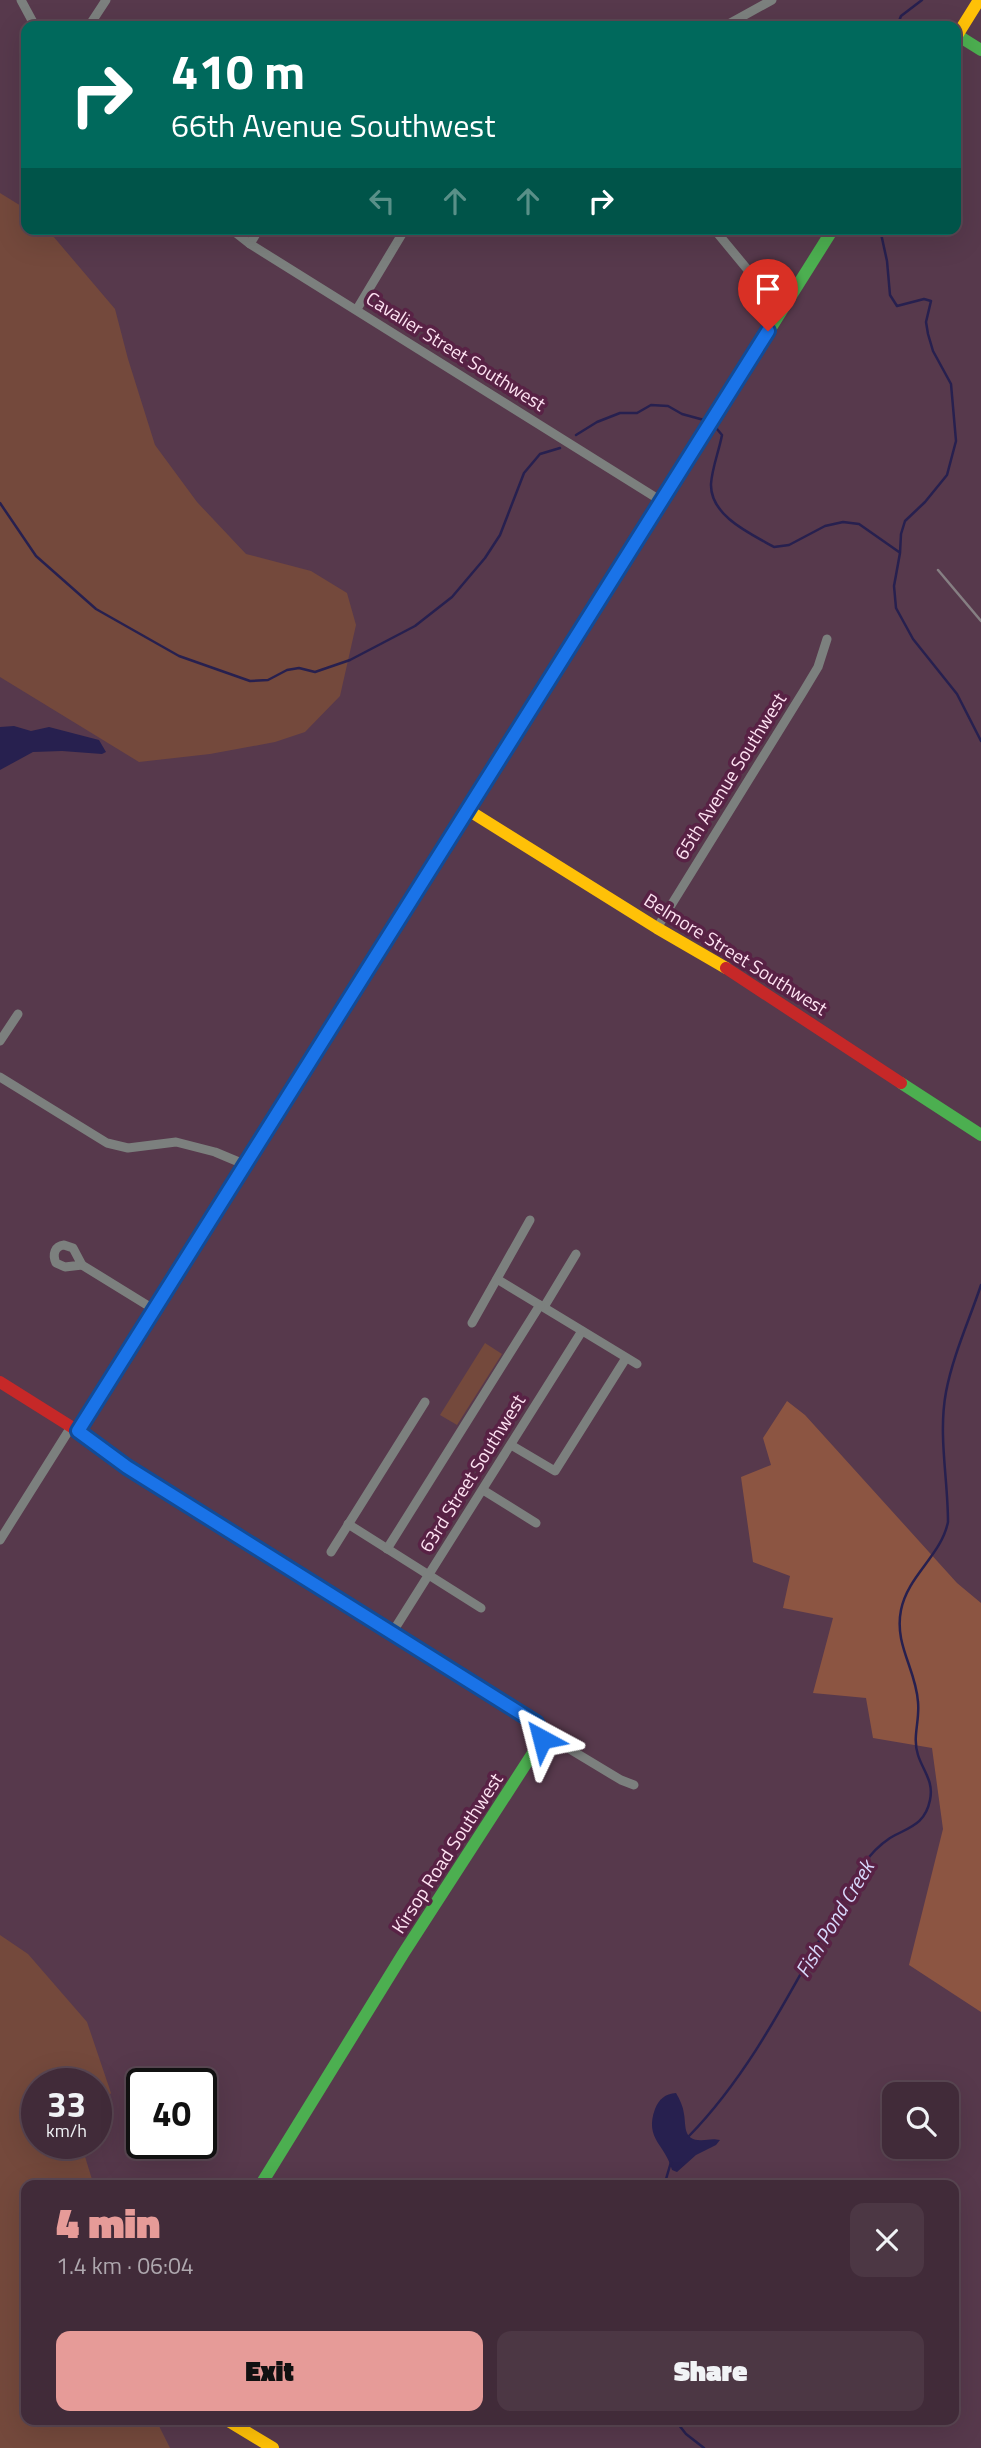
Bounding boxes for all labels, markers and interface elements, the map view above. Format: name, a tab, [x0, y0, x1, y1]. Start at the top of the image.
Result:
text: 410 m	[171, 33, 305, 108]
icon: right	[56, 49, 147, 140]
text: 66th Avenue Southwest	[171, 101, 495, 149]
icon: left	[363, 182, 401, 220]
icon: ahead	[436, 182, 474, 220]
icon: ahead	[509, 182, 547, 220]
icon: right	[582, 182, 620, 220]
pin	[738, 259, 798, 331]
icon: arrive	[749, 270, 787, 308]
street label: Cavalier Street Southwest	[361, 283, 552, 418]
street label: 65th Avenue Southwest	[666, 686, 793, 865]
street label: Belmore Street Southwest	[639, 885, 834, 1022]
street label: 63rd Street Southwest	[411, 1388, 532, 1557]
position arrow	[505, 1702, 579, 1776]
street label: Kirsop Road Southwest	[384, 1766, 510, 1939]
water label: Fish Pond Creek	[787, 1852, 883, 1983]
speed limit sign: 40	[126, 2068, 217, 2159]
text: 33	[47, 2077, 86, 2131]
map controls	[882, 2082, 959, 2159]
button: search	[882, 2082, 959, 2159]
text: km/h	[46, 2117, 87, 2144]
text: 4 min	[56, 2190, 160, 2254]
button: close	[850, 2203, 924, 2277]
text: 1.4 km · 06:04	[56, 2248, 194, 2283]
button: Exit	[56, 2331, 483, 2411]
button: Share	[497, 2331, 924, 2411]

